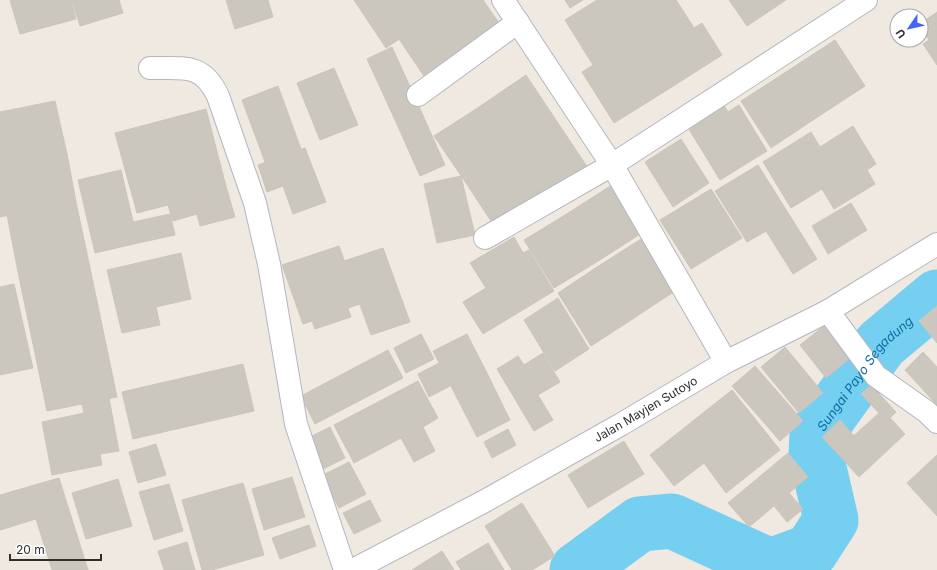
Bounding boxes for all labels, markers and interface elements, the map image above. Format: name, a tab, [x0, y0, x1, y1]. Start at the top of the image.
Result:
north arrow	[889, 8, 929, 48]
text: U	[893, 26, 909, 41]
water label: Sungai Payo Segadung	[813, 313, 916, 434]
street label: Jalan Mayjen Sutoyo	[591, 373, 700, 445]
scale bar	[10, 536, 101, 562]
text: 20 m	[16, 542, 45, 557]

